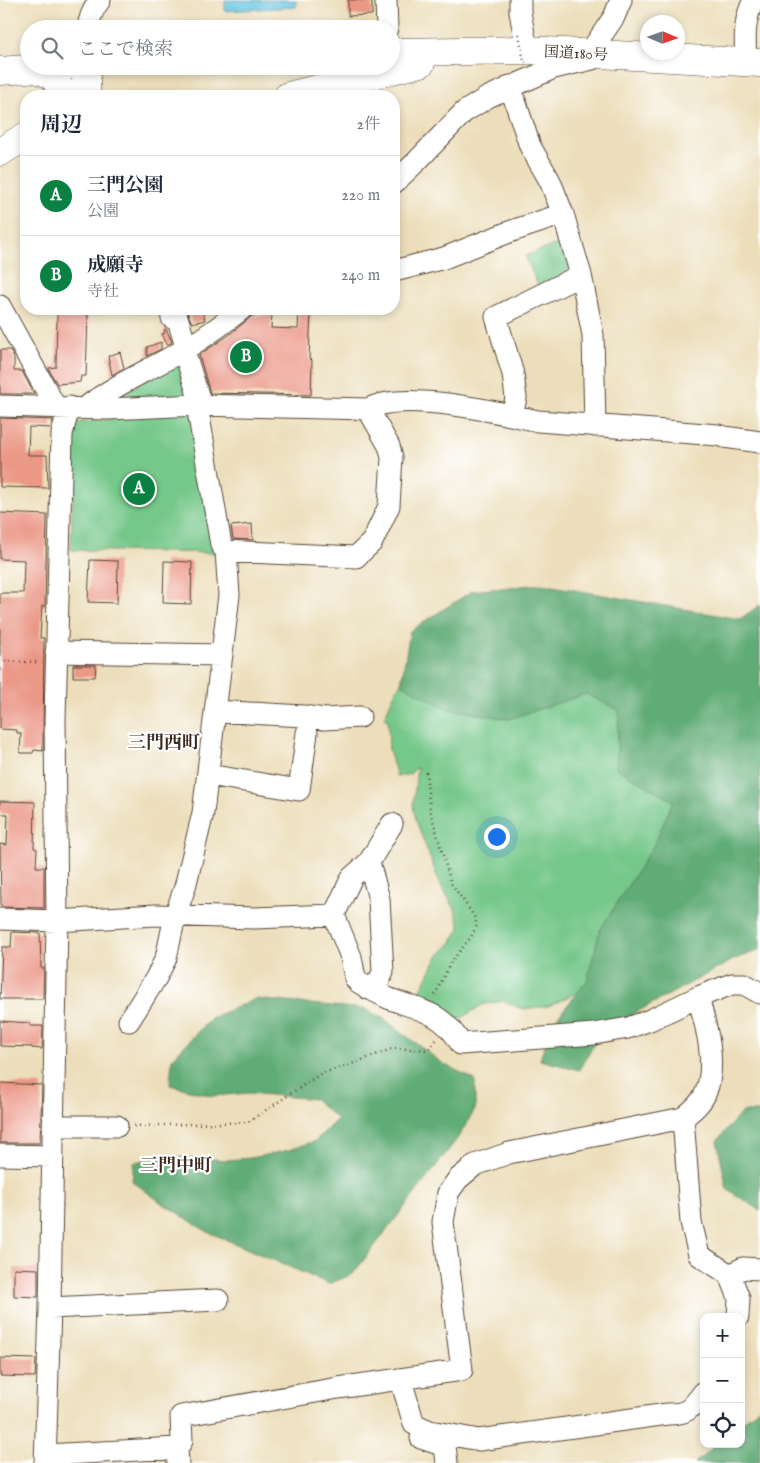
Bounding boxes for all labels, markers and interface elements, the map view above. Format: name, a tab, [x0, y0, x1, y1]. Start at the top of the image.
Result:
north arrow	[640, 15, 685, 60]
search box	[20, 20, 400, 75]
icon: search	[38, 34, 66, 62]
text: ここで検索	[78, 38, 173, 62]
street label: 国道180号	[544, 42, 608, 65]
text: 周辺	[40, 112, 82, 139]
text: 2件	[356, 115, 380, 135]
text: 三門公園	[87, 174, 163, 198]
text: A	[51, 186, 61, 206]
text: 220 m	[341, 186, 380, 206]
text: 公園	[87, 202, 119, 222]
text: 成願寺	[87, 254, 144, 278]
text: B	[51, 266, 61, 286]
text: 240 m	[341, 266, 380, 286]
text: 寺社	[87, 282, 119, 302]
pin: B	[230, 338, 262, 376]
pin: A	[123, 470, 155, 508]
district label: 三門西町	[128, 732, 200, 755]
your location	[484, 824, 510, 850]
district label: 三門中町	[140, 1155, 212, 1178]
map controls	[700, 1313, 745, 1448]
button: +	[700, 1313, 745, 1358]
button: −	[700, 1358, 745, 1403]
button: locate	[700, 1403, 745, 1448]

